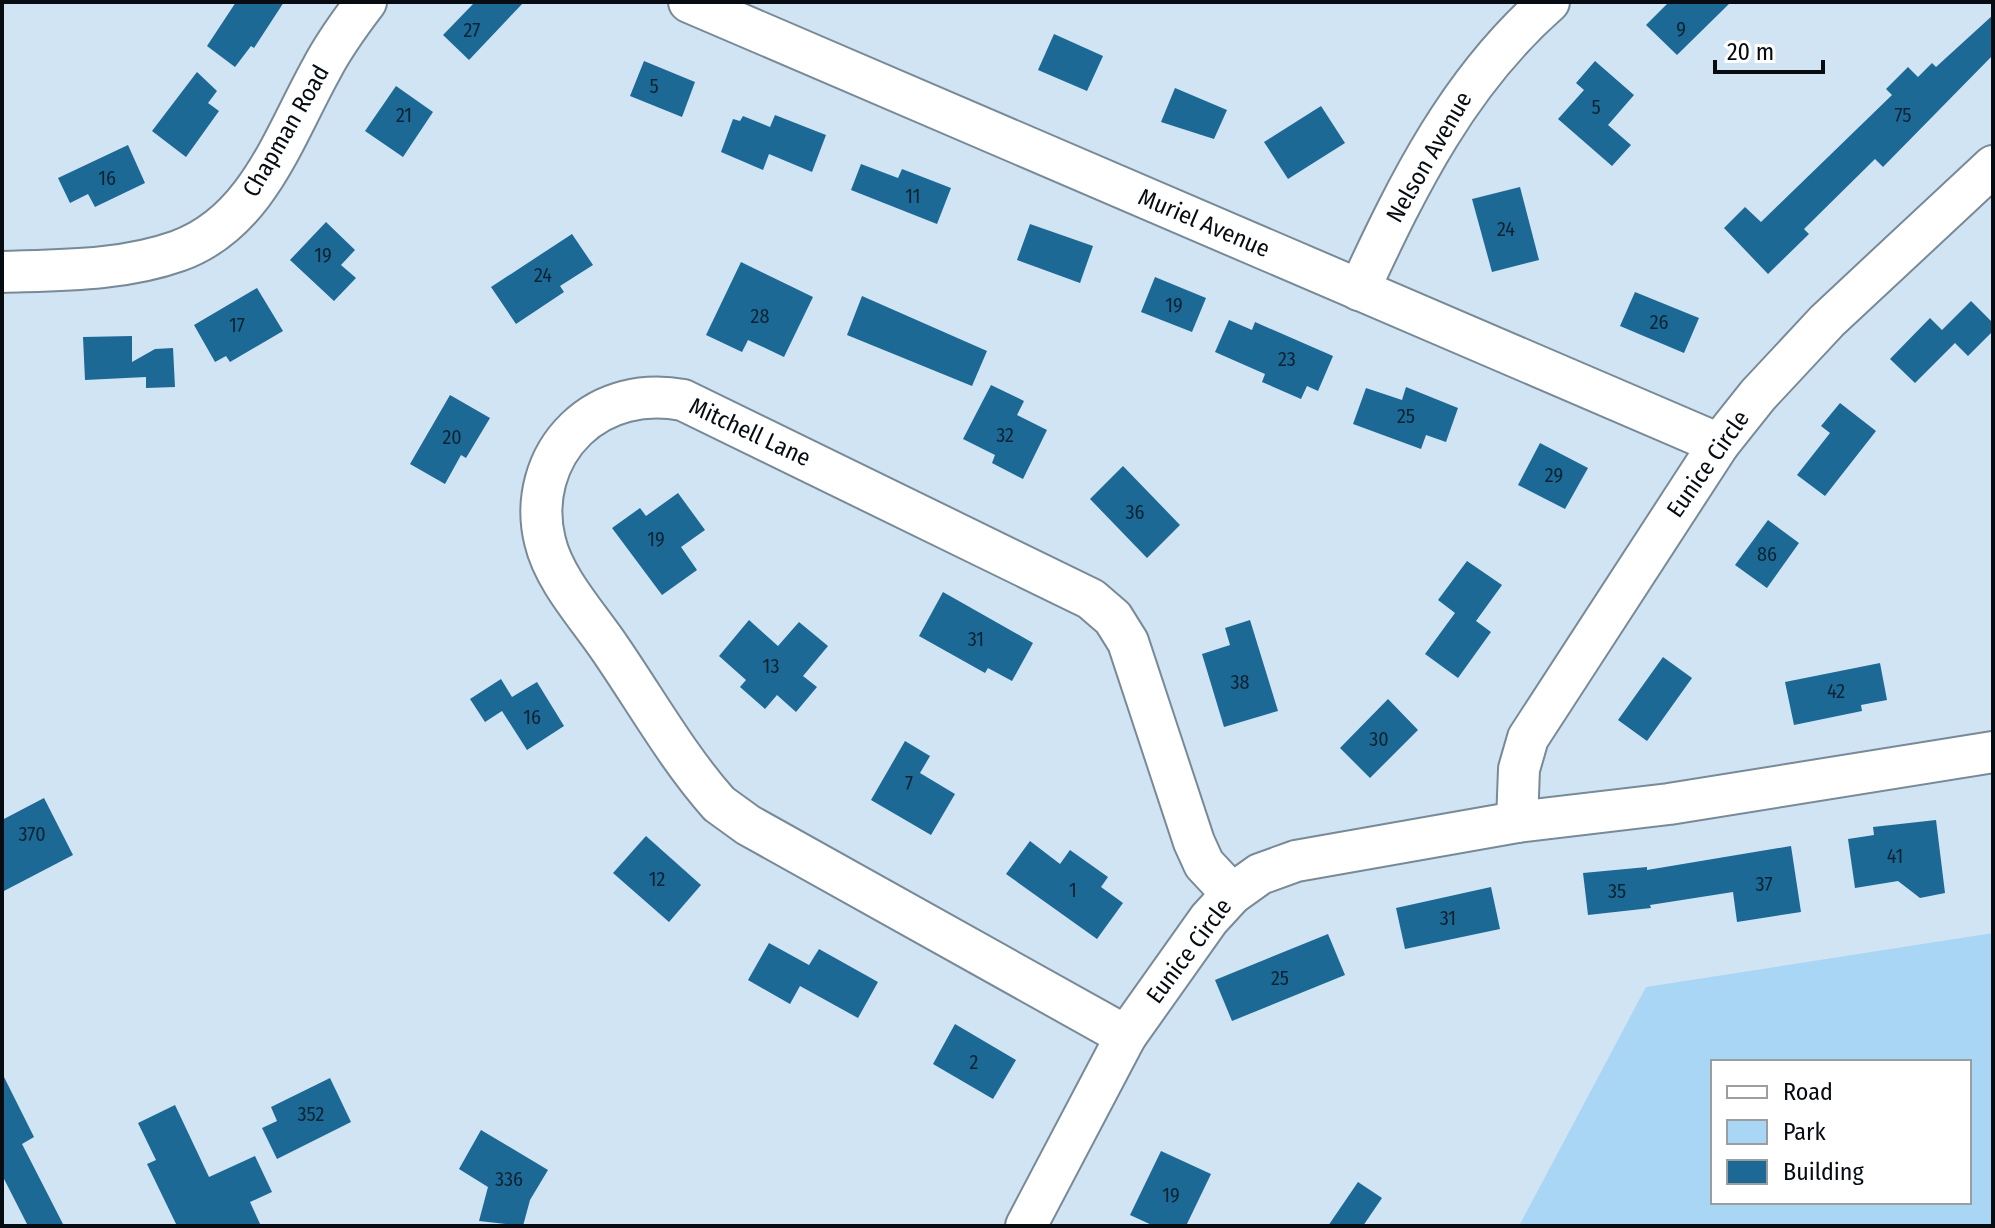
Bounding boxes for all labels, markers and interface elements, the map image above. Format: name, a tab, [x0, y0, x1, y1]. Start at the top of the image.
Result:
house number: 9	[1676, 17, 1686, 41]
house number: 27	[464, 18, 480, 42]
scale bar	[1715, 24, 1823, 74]
text: 20 m	[1727, 38, 1774, 66]
street label: Chapman Road	[237, 60, 335, 202]
house number: 5	[649, 74, 659, 98]
street label: Nelson Avenue	[1380, 87, 1478, 227]
house number: 5	[1591, 95, 1601, 119]
house number: 21	[396, 103, 412, 127]
house number: 75	[1895, 103, 1912, 127]
house number: 16	[98, 166, 116, 190]
street label: Muriel Avenue	[1134, 183, 1274, 263]
house number: 11	[905, 184, 921, 208]
house number: 24	[1497, 217, 1515, 241]
house number: 19	[314, 243, 332, 267]
house number: 24	[534, 263, 552, 287]
house number: 19	[1165, 293, 1183, 317]
house number: 28	[751, 304, 769, 328]
house number: 26	[1650, 310, 1668, 334]
house number: 17	[229, 313, 245, 337]
house number: 23	[1278, 347, 1296, 371]
street label: Mitchell Lane	[685, 392, 815, 472]
house number: 25	[1397, 404, 1415, 428]
street label: Eunice Circle	[1661, 405, 1755, 523]
house number: 32	[996, 423, 1014, 447]
house number: 20	[442, 425, 462, 449]
house number: 29	[1545, 463, 1563, 487]
house number: 36	[1126, 500, 1145, 524]
house number: 19	[647, 527, 665, 551]
house number: 86	[1757, 542, 1777, 566]
house number: 31	[968, 627, 984, 651]
house number: 13	[763, 654, 779, 678]
house number: 38	[1230, 670, 1250, 694]
house number: 42	[1827, 679, 1845, 703]
house number: 16	[523, 705, 541, 729]
house number: 30	[1369, 727, 1389, 751]
house number: 7	[905, 771, 913, 795]
house number: 370	[18, 822, 46, 846]
house number: 41	[1887, 844, 1903, 868]
house number: 12	[649, 867, 665, 891]
house number: 37	[1755, 872, 1773, 896]
house number: 1	[1069, 878, 1077, 902]
house number: 35	[1608, 879, 1626, 903]
street label: Eunice Circle	[1141, 893, 1237, 1009]
house number: 31	[1440, 906, 1456, 930]
house number: 25	[1271, 966, 1289, 990]
house number: 2	[970, 1050, 979, 1074]
legend	[1711, 1060, 1971, 1204]
text: Road	[1783, 1078, 1833, 1106]
house number: 352	[298, 1102, 325, 1126]
text: Park	[1783, 1118, 1826, 1146]
text: Building	[1783, 1158, 1865, 1186]
house number: 336	[495, 1167, 523, 1191]
house number: 19	[1162, 1183, 1180, 1207]

